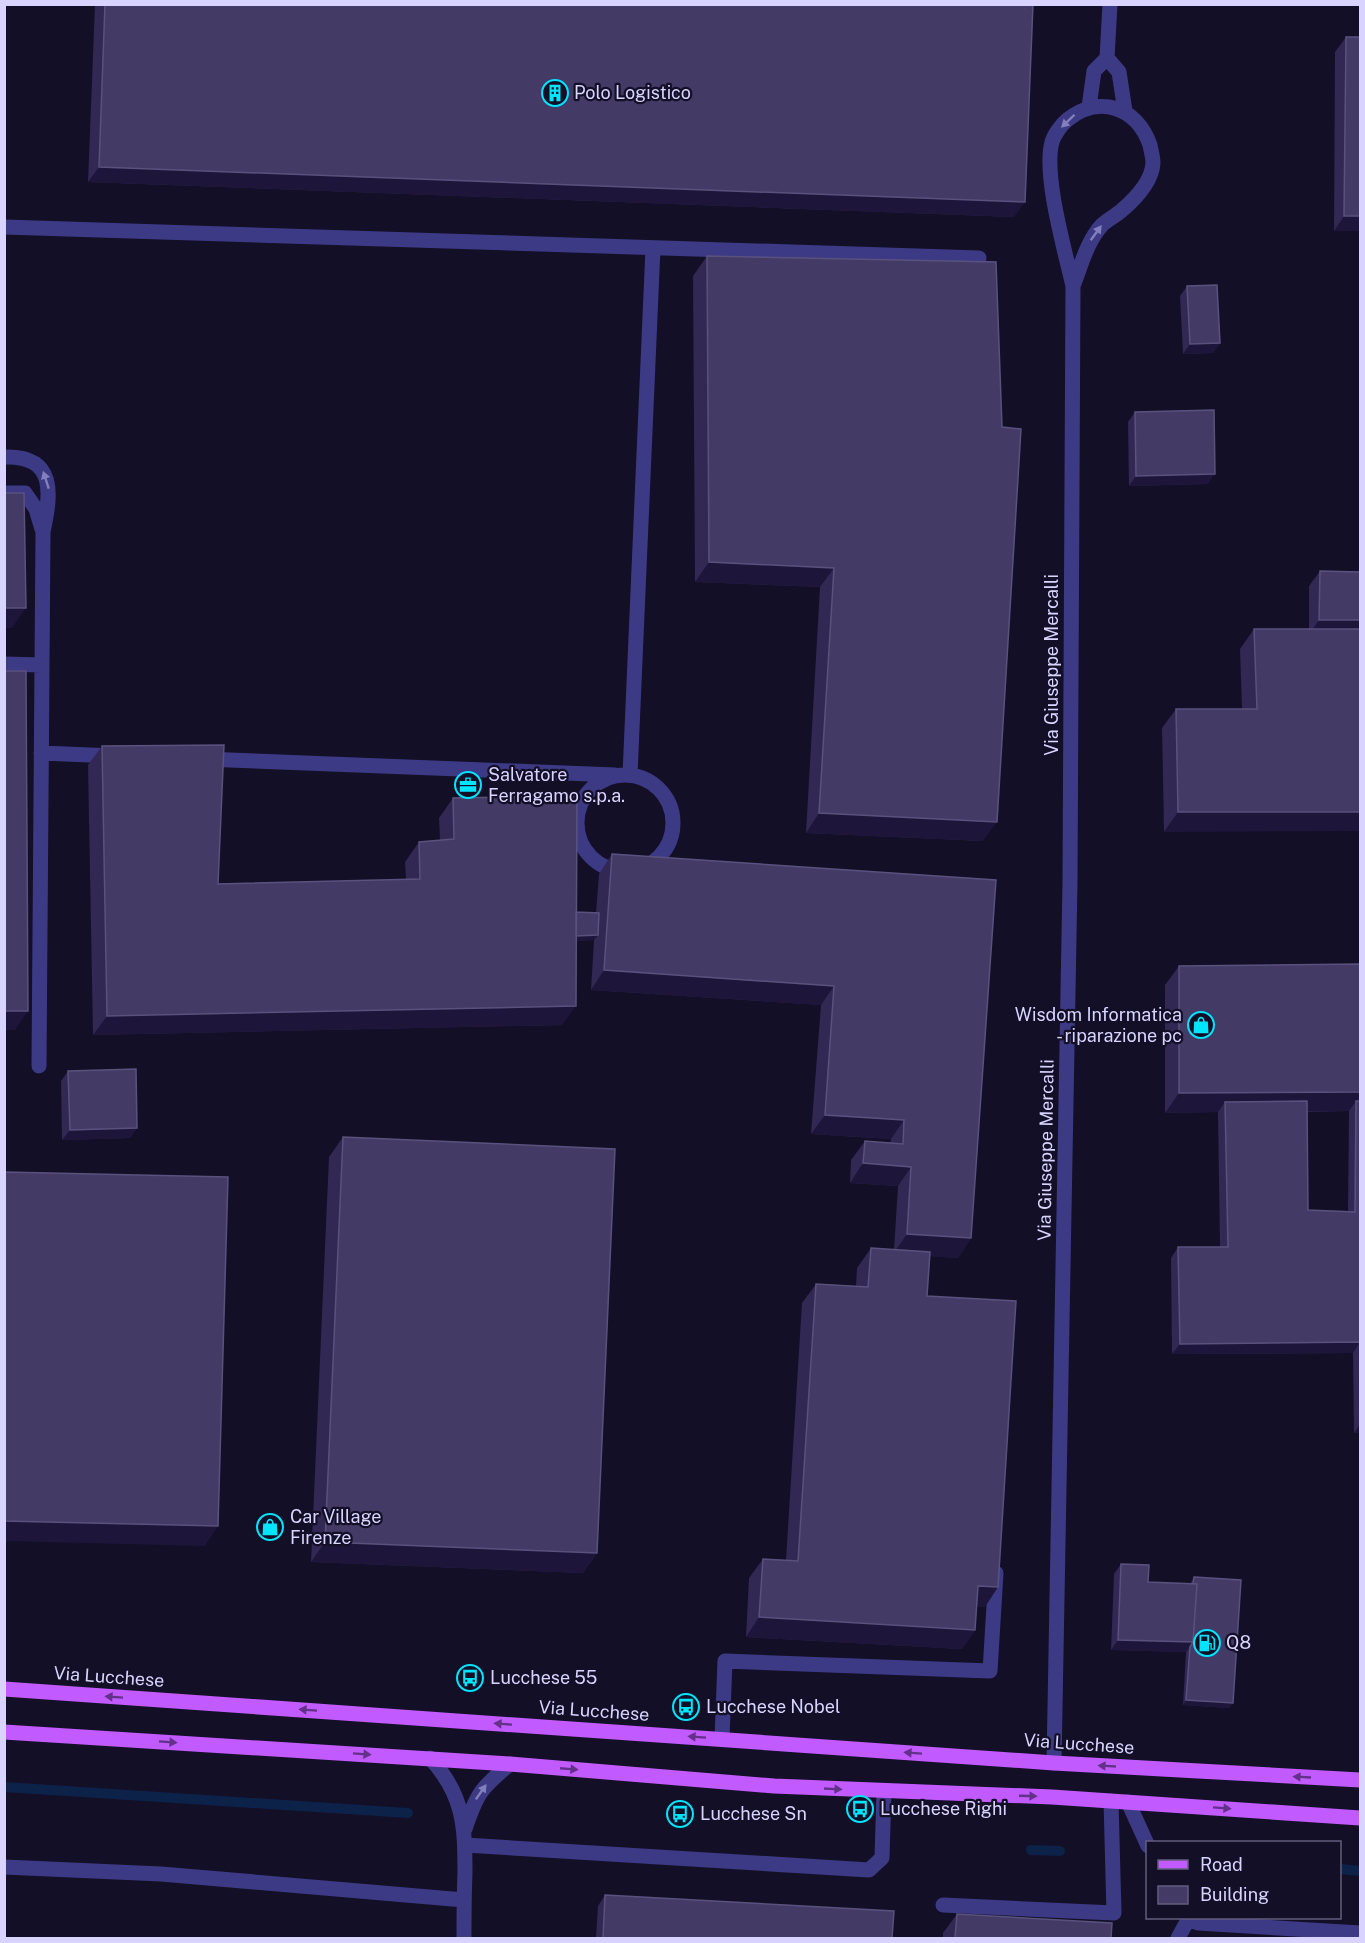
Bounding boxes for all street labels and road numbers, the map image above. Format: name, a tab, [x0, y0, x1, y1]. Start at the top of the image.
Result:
street label: Via Giuseppe Mercalli	[1041, 574, 1062, 756]
street label: Via Giuseppe Mercalli	[1033, 1059, 1058, 1241]
street label: Via Lucchese	[53, 1662, 165, 1691]
street label: Via Lucchese	[538, 1696, 650, 1725]
street label: Via Lucchese	[1023, 1729, 1135, 1758]

